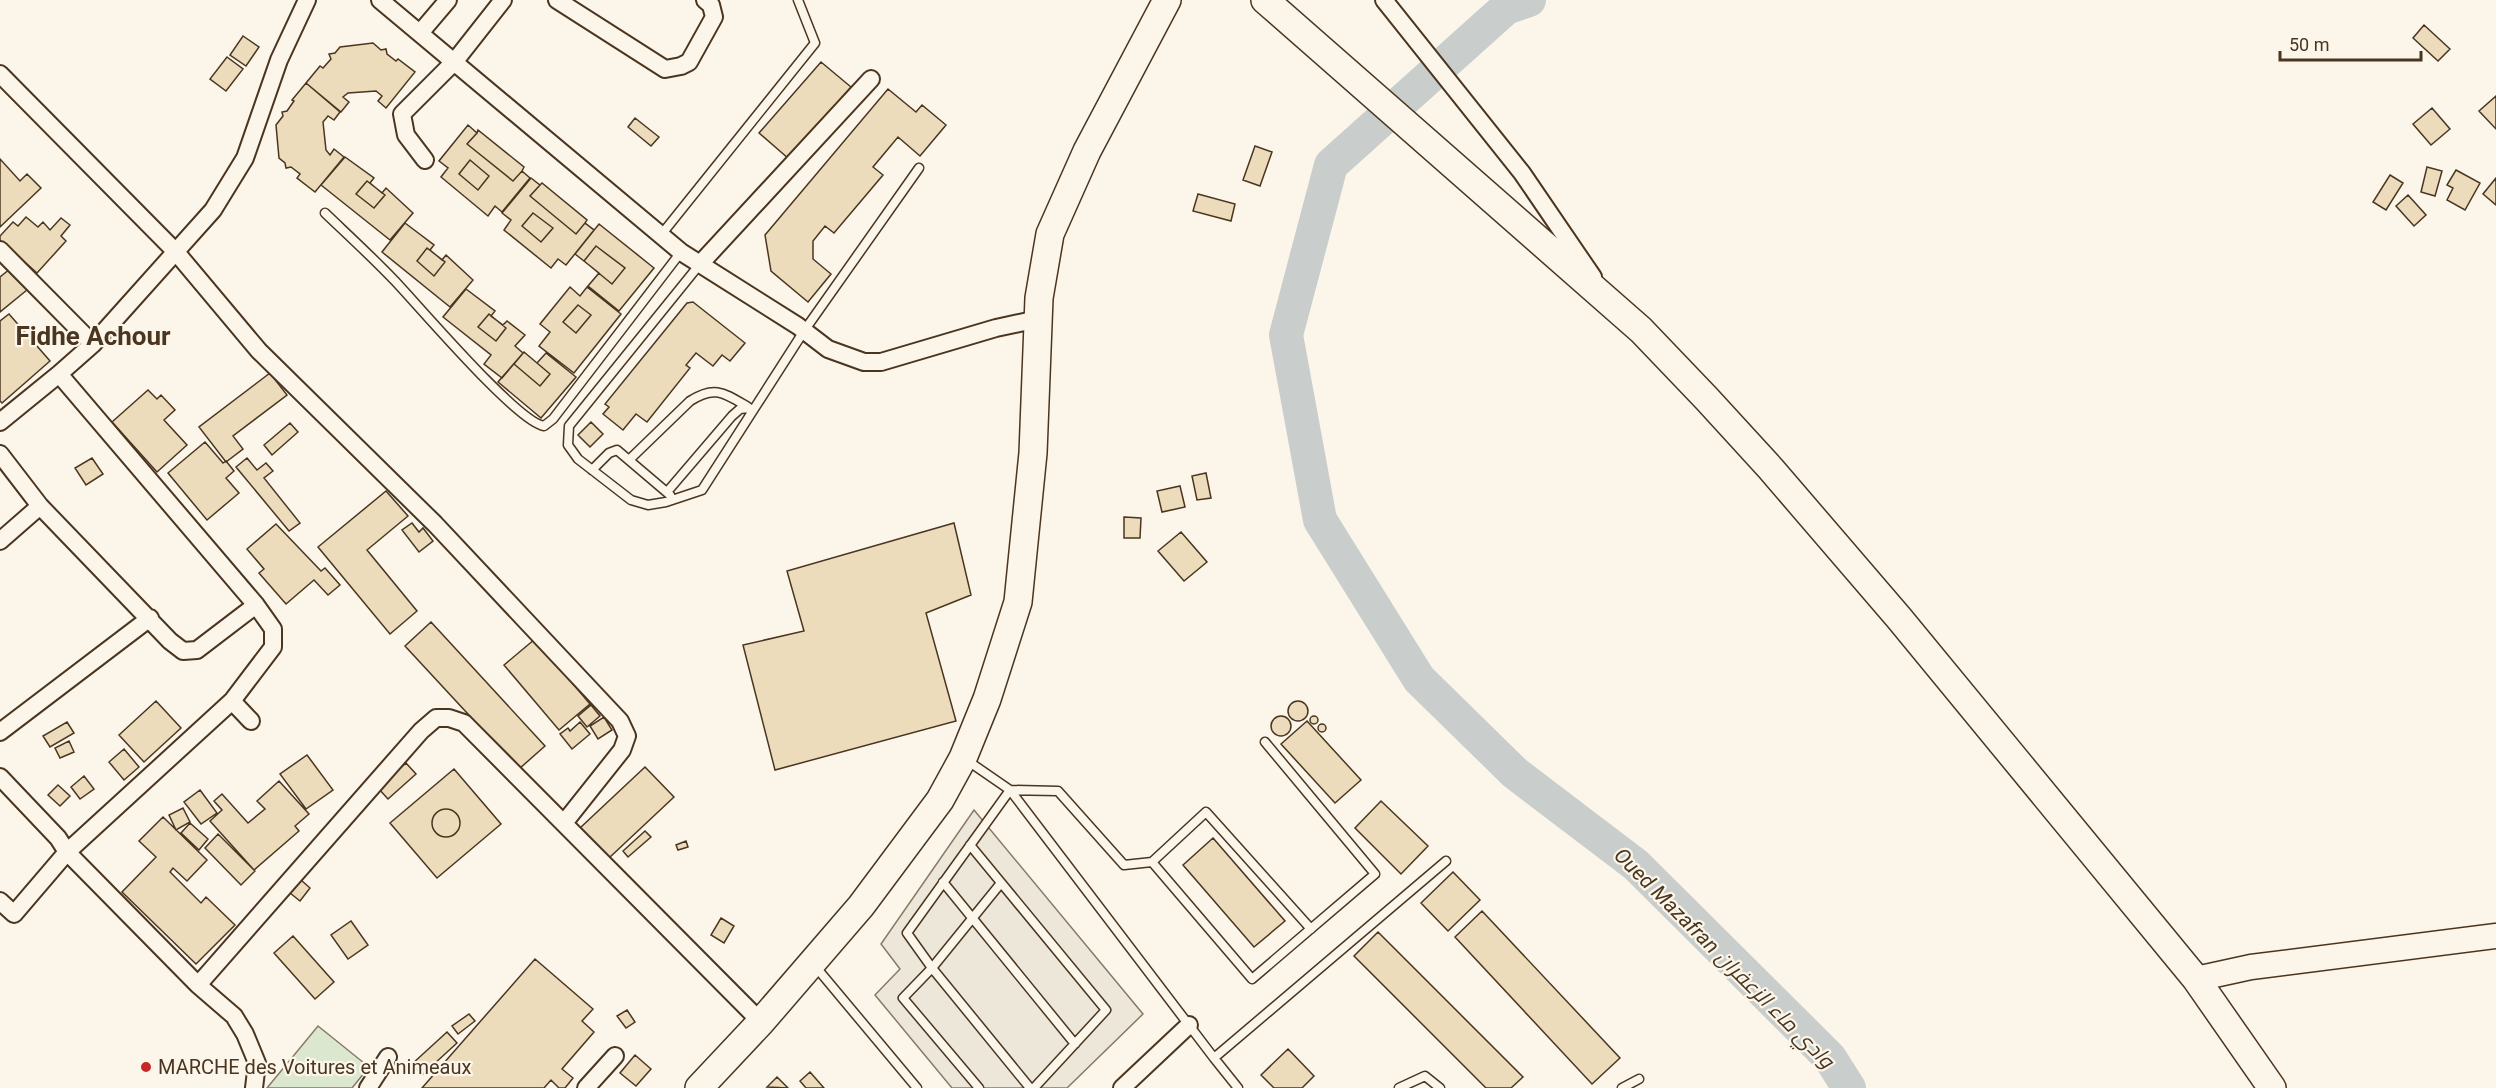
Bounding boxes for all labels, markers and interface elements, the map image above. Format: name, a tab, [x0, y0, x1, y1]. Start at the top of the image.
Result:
scale bar	[2280, 24, 2421, 62]
text: 50 m	[2289, 34, 2329, 55]
district label: Fidhe Achour	[15, 321, 171, 351]
water label: Oued Mazafran وادي ماء الزعفران	[1606, 843, 1840, 1077]
place label: MARCHE des Voitures et Animeaux	[158, 1055, 472, 1079]
marker: MARCHE des Voitures et Animeaux	[139, 1060, 153, 1074]

